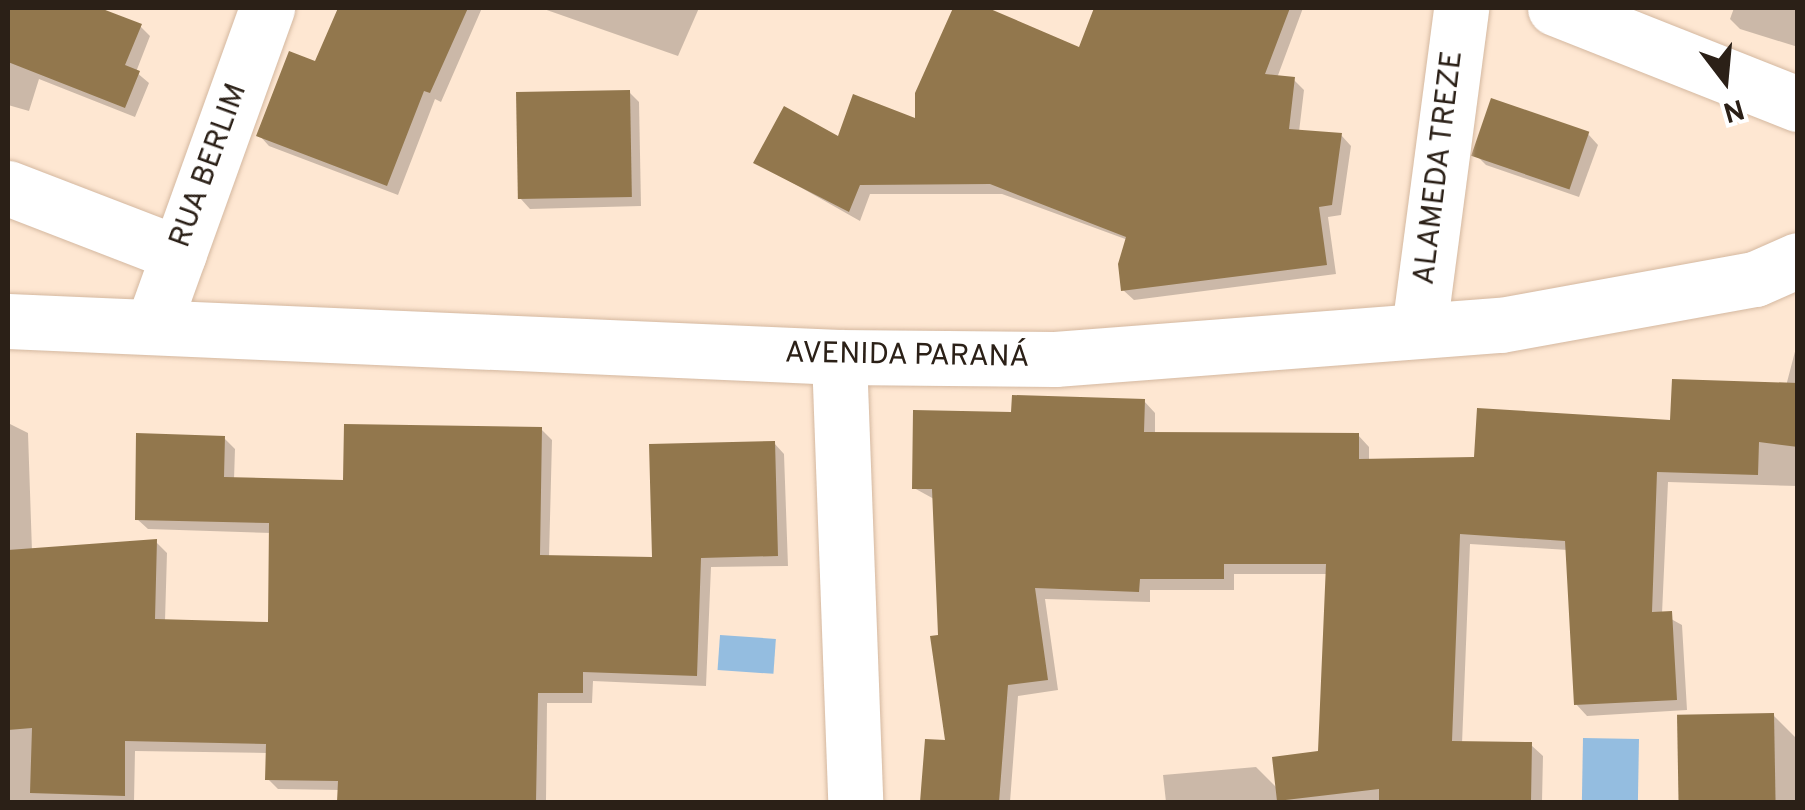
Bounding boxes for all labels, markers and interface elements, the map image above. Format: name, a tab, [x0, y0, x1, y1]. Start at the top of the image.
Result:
north arrow	[1675, 30, 1775, 130]
street label: ALAMEDA TREZE	[1408, 48, 1472, 288]
street label: RUA BERLIM	[163, 79, 257, 253]
text: N	[1719, 89, 1748, 129]
street label: AVENIDA PARANÁ	[784, 337, 1030, 377]

